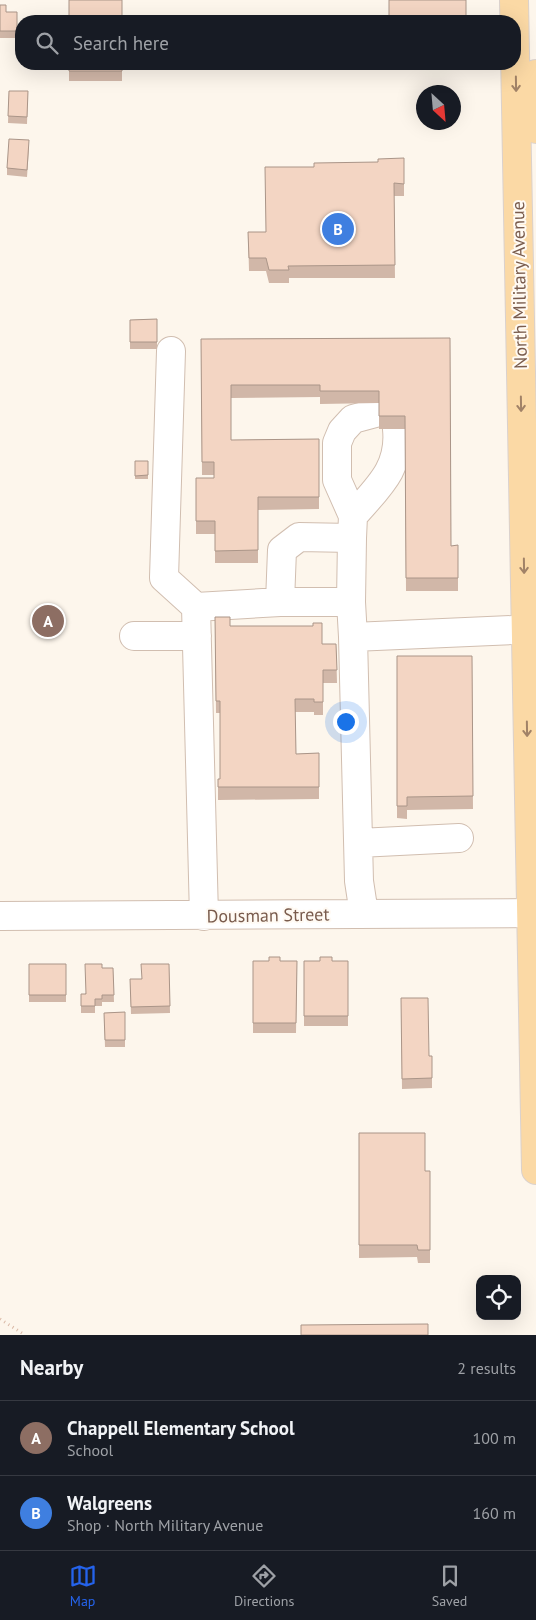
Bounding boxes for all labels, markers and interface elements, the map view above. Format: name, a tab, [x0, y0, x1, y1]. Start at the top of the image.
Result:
search box	[15, 15, 521, 70]
icon: search	[33, 29, 61, 57]
text: Search here	[73, 31, 169, 55]
one-way arrow	[511, 75, 521, 91]
north arrow	[416, 85, 461, 130]
street label: North Military Avenue	[506, 201, 532, 369]
pin: B	[322, 210, 354, 248]
one-way arrow	[517, 395, 526, 411]
one-way arrow	[519, 558, 529, 574]
pin: A	[32, 602, 64, 640]
your location	[333, 709, 359, 735]
one-way arrow	[522, 720, 532, 736]
street label: Dousman Street	[206, 902, 330, 928]
map controls	[476, 1275, 521, 1320]
button: locate	[476, 1275, 521, 1320]
text: Nearby	[20, 1354, 83, 1381]
text: 2 results	[457, 1358, 516, 1378]
text: Chappell Elementary School	[67, 1416, 295, 1440]
text: A	[31, 1428, 41, 1448]
text: 100 m	[473, 1428, 516, 1448]
text: School	[67, 1440, 113, 1460]
text: Walgreens	[67, 1491, 152, 1515]
text: B	[31, 1503, 41, 1523]
text: 160 m	[473, 1503, 516, 1523]
text: Shop · North Military Avenue	[67, 1515, 263, 1535]
tab: Map	[69, 1562, 97, 1610]
tab: Directions	[234, 1562, 294, 1610]
tab: Saved	[432, 1562, 467, 1610]

